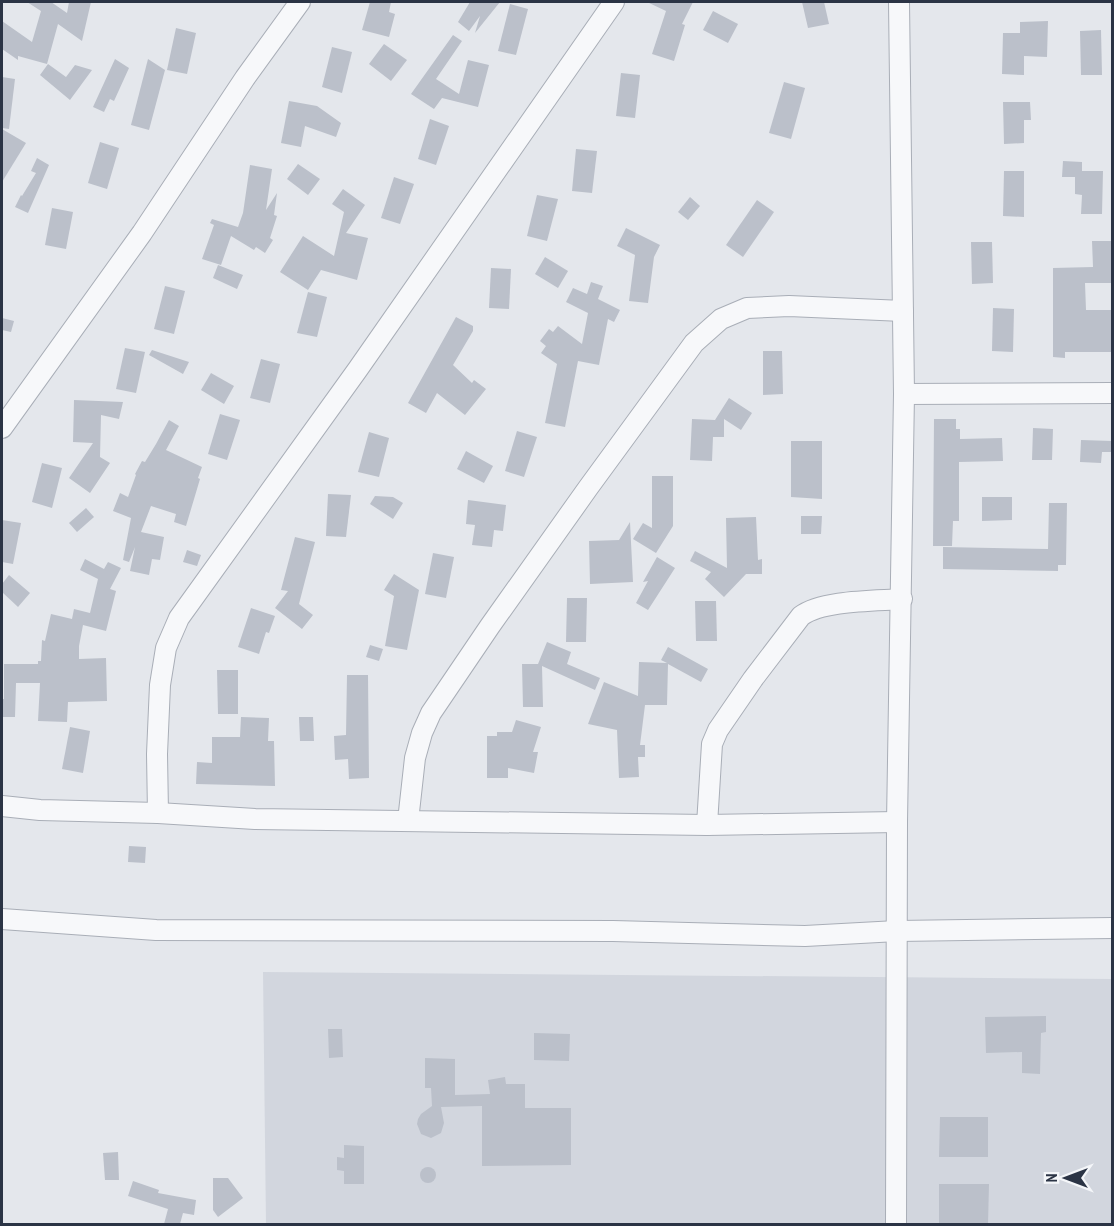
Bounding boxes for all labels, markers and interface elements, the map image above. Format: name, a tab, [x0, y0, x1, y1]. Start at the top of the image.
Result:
north arrow	[1036, 1148, 1096, 1208]
text: N	[1041, 1174, 1061, 1182]

